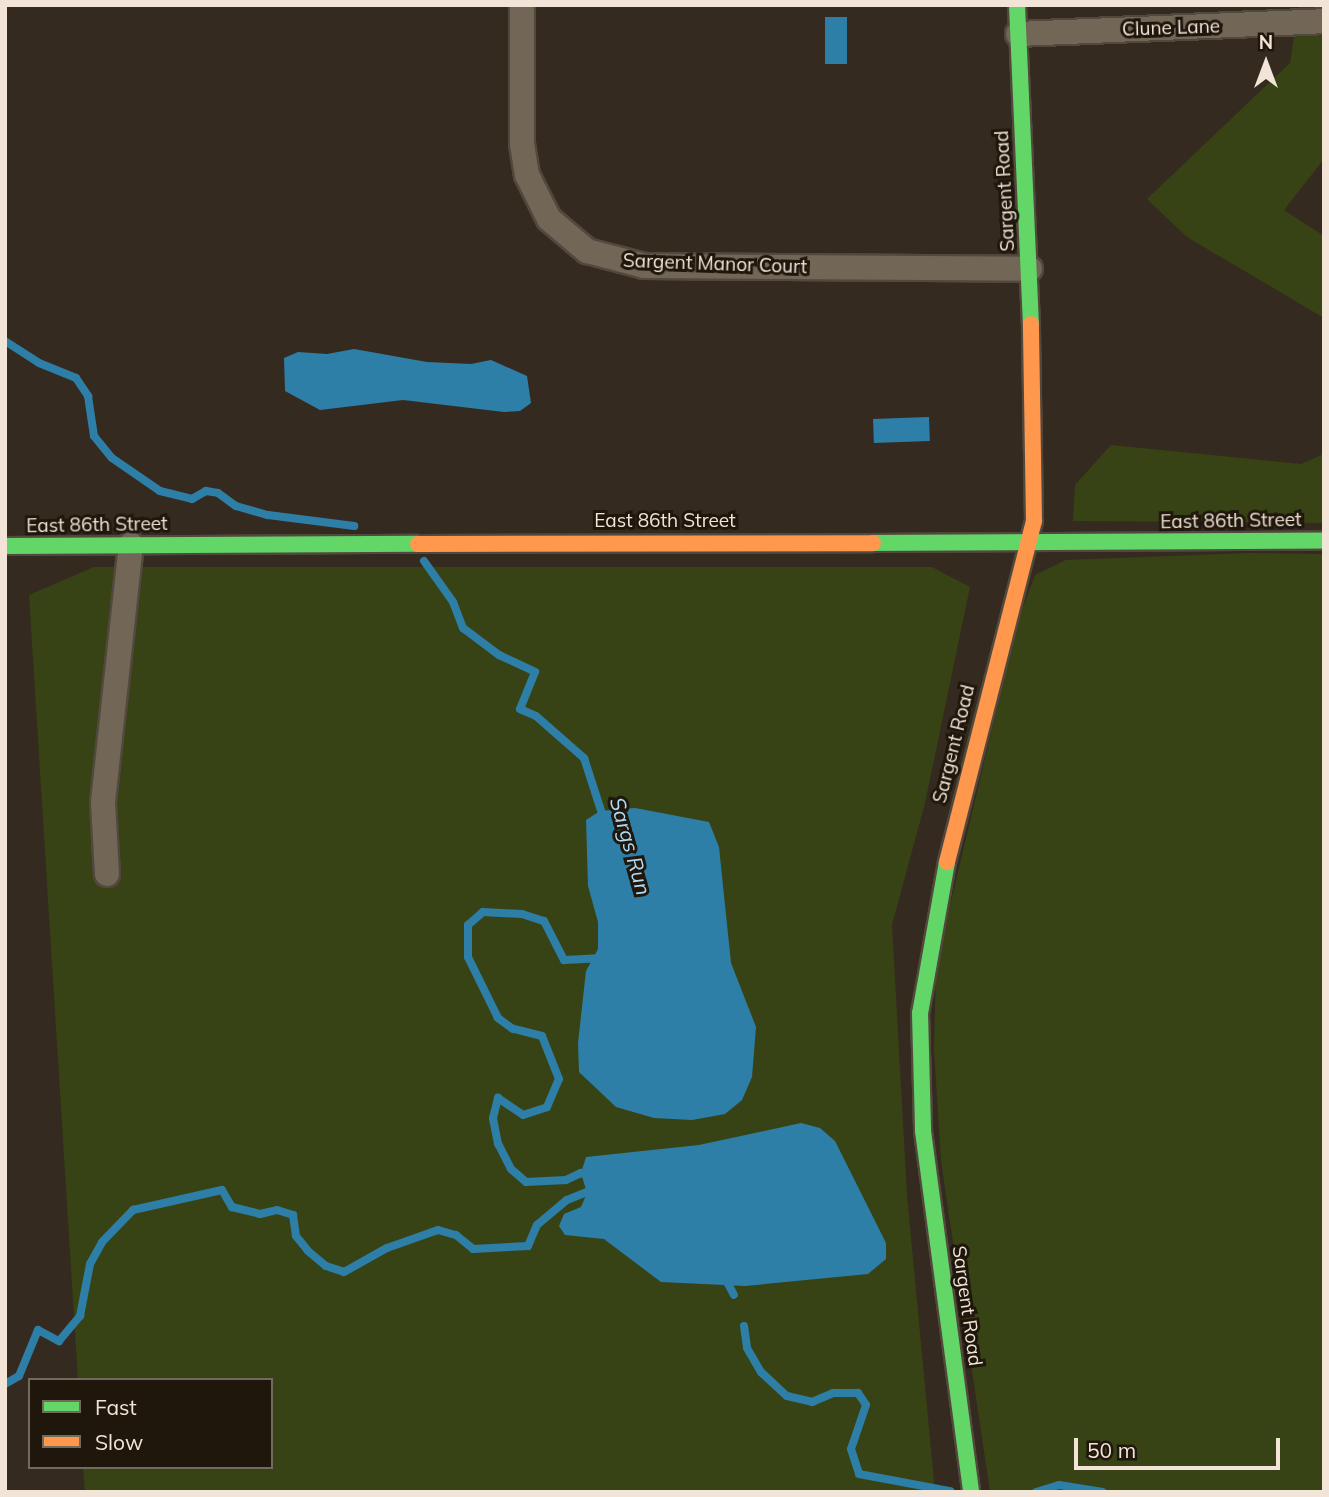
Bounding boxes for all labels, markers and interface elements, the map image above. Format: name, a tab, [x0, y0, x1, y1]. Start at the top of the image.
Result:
street label: Clune Lane	[1122, 15, 1220, 41]
north arrow	[1231, 28, 1301, 98]
text: N	[1259, 30, 1273, 54]
street label: Sargent Road	[990, 130, 1020, 252]
street label: Sargent Manor Court	[623, 249, 807, 279]
street label: East 86th Street	[1160, 508, 1302, 534]
street label: East 86th Street	[594, 510, 736, 532]
street label: East 86th Street	[26, 512, 168, 538]
street label: Sargent Road	[928, 682, 980, 806]
water label: Sargs Run	[605, 794, 657, 898]
street label: Sargent Road	[947, 1244, 987, 1368]
legend	[28, 1378, 273, 1469]
text: Fast	[95, 1394, 137, 1420]
scale bar	[1077, 1424, 1284, 1468]
text: Slow	[95, 1429, 143, 1455]
text: 50 m	[1087, 1437, 1136, 1463]

